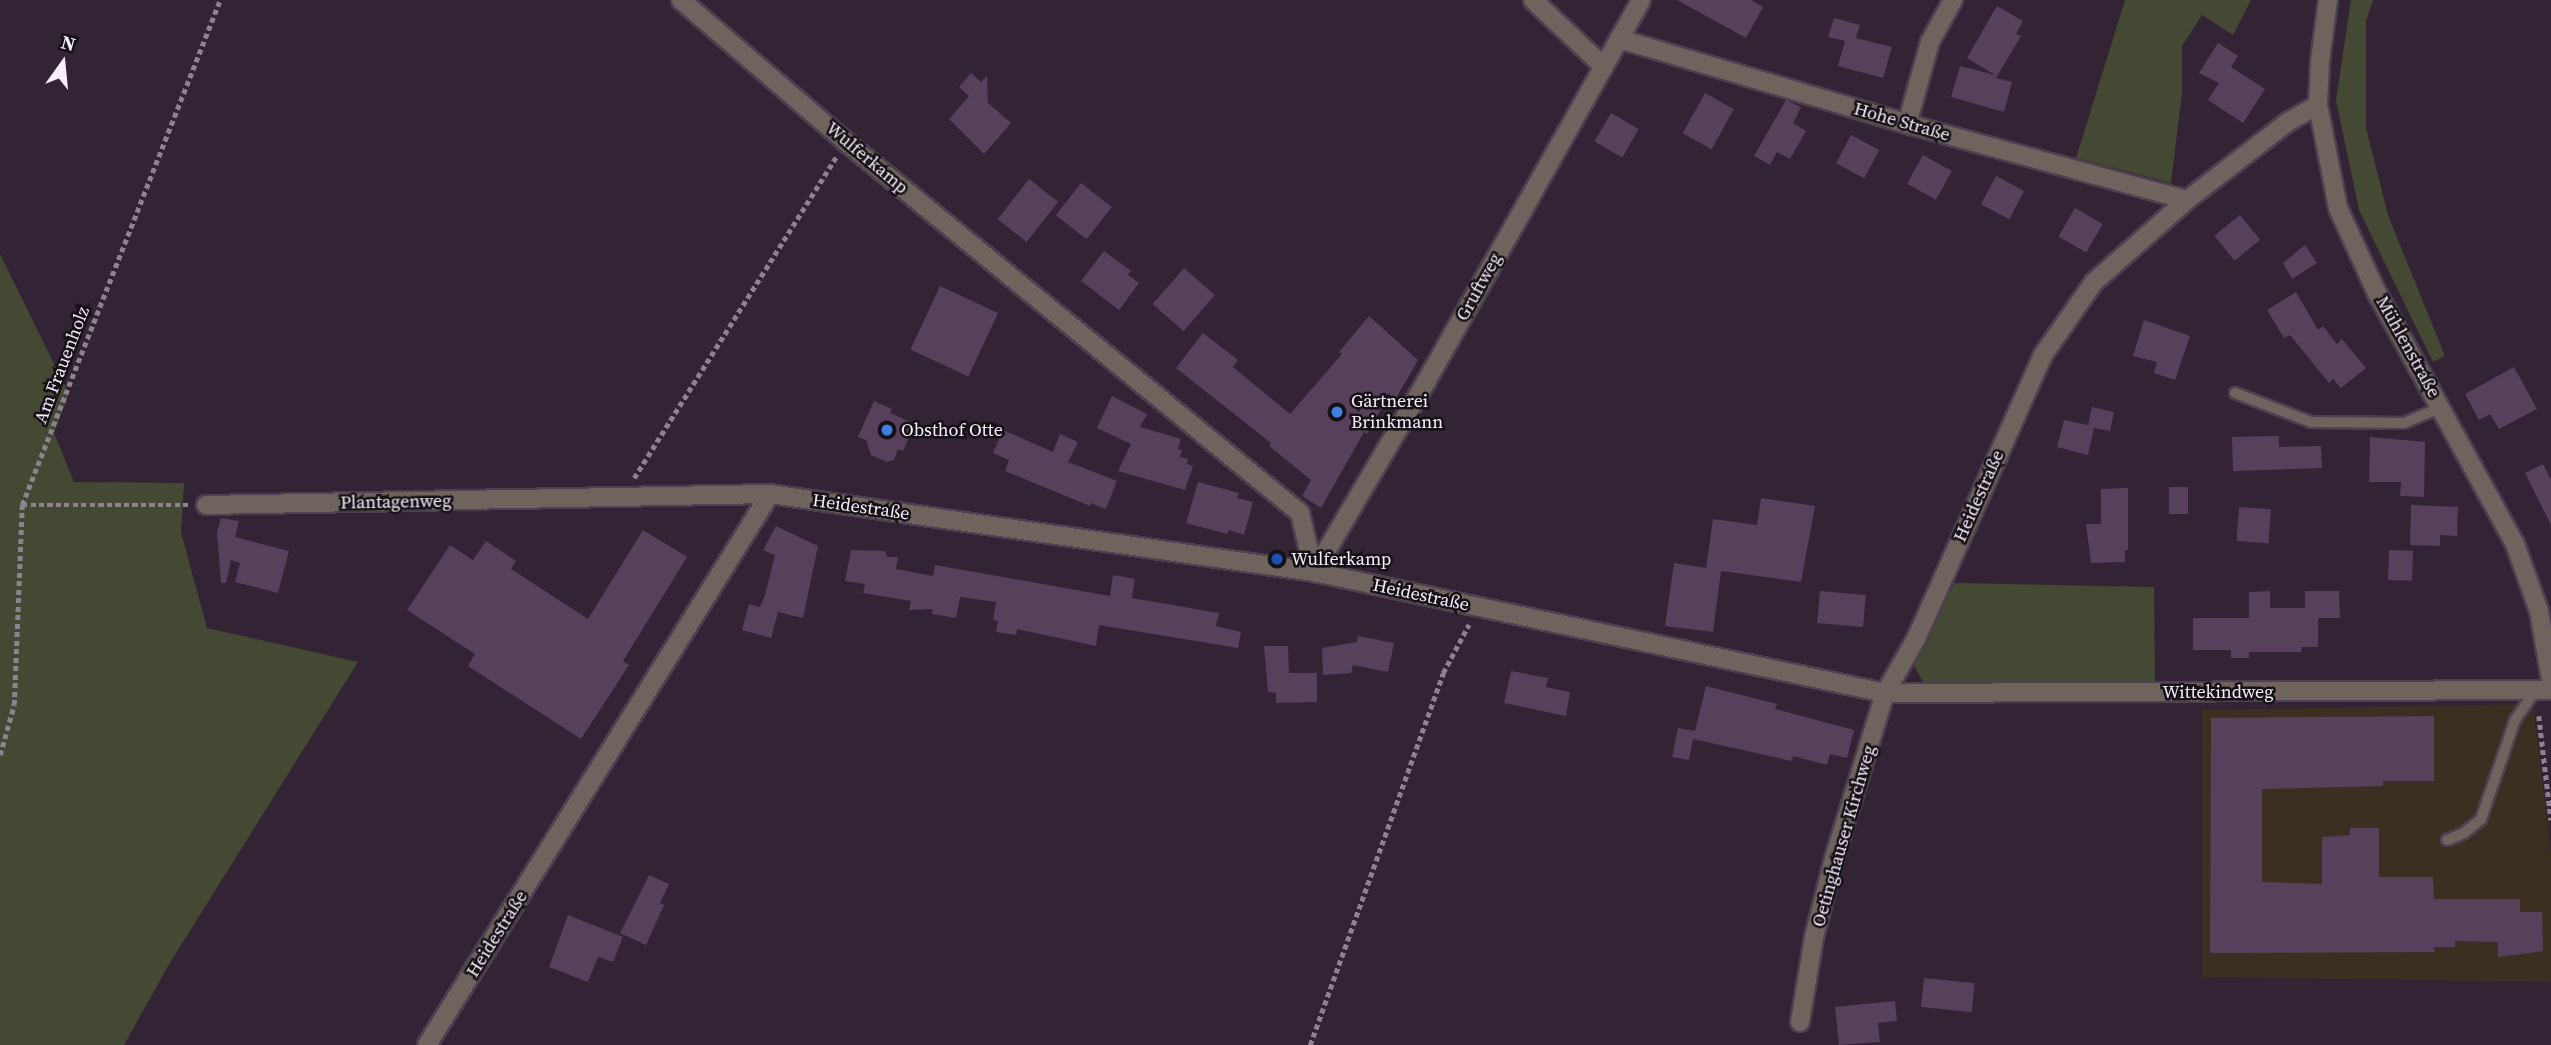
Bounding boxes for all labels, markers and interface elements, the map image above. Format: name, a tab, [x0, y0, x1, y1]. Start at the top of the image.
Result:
north arrow	[28, 28, 98, 98]
text: N	[58, 28, 78, 57]
street label: Hohe Straße	[1851, 98, 1953, 146]
street label: Wulferkamp	[822, 117, 912, 199]
street label: Gruftweg	[1452, 249, 1506, 325]
street label: Mühlenstraße	[2371, 292, 2445, 402]
street label: Am Frauenholz	[30, 303, 94, 427]
place label: Gärtnerei Brinkmann	[1351, 391, 1443, 434]
marker: Gärtnerei Brinkmann	[1329, 404, 1345, 420]
place label: Obsthof Otte	[901, 419, 1003, 441]
marker: Obsthof Otte	[879, 422, 895, 438]
street label: Heidestraße	[1949, 447, 2009, 545]
street label: Heidestraße	[811, 489, 911, 525]
street label: Plantagenweg	[340, 490, 452, 514]
place label: Wulferkamp	[1291, 548, 1391, 570]
marker: Wulferkamp	[1269, 551, 1285, 567]
street label: Heidestraße	[1371, 574, 1471, 616]
street label: Wittekindweg	[2162, 681, 2274, 703]
street label: Oetinghauser Kirchweg	[1808, 743, 1880, 929]
street label: Heidestraße	[462, 887, 532, 981]

